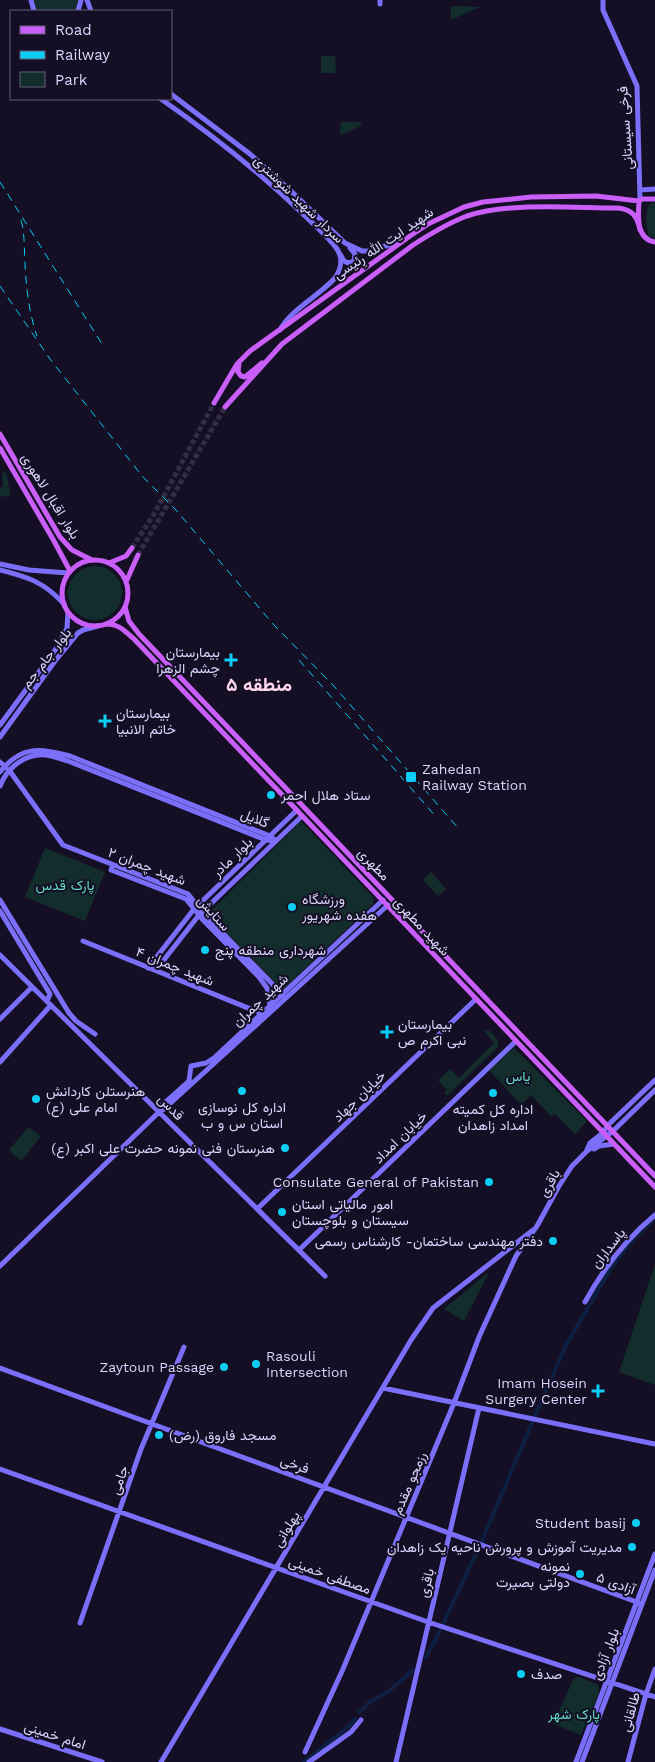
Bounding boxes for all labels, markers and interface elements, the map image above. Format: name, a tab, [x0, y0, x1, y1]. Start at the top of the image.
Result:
legend	[10, 10, 172, 100]
text: Road	[55, 21, 92, 39]
text: Railway	[55, 46, 110, 64]
text: Park	[55, 71, 88, 89]
street label: فرخی سیستانی	[614, 85, 637, 170]
street label: سردار شهید شوشتری	[250, 152, 347, 247]
street label: شهید ایت الله رِئیسی	[330, 204, 438, 285]
street label: بلوار اقبال لاهوری	[17, 450, 84, 543]
street label: بلوار جام جم	[18, 625, 75, 692]
place label: بیمارستان چشم الزهرا	[156, 644, 220, 678]
marker: بیمارستان چشم الزهرا	[224, 653, 238, 667]
district label: منطقه ۵	[226, 673, 292, 696]
place label: بیمارستان خاتم الانبیا	[116, 705, 176, 738]
marker: بیمارستان خاتم الانبیا	[98, 714, 112, 728]
place label: Zahedan Railway Station	[422, 761, 527, 793]
marker: Zahedan Railway Station	[404, 770, 418, 784]
place label: ستاد هلال احمر	[280, 787, 371, 805]
marker: ستاد هلال احمر	[265, 789, 277, 801]
street label: گلایل	[238, 805, 271, 832]
street label: بلوار مادر	[208, 834, 256, 882]
street label: شهید چمران ۲	[105, 844, 188, 890]
street label: مطهری	[354, 844, 393, 884]
park label: پارک قدس	[36, 877, 94, 895]
place label: ورزشگاه هفده شهریور	[301, 891, 377, 924]
street label: ستایش	[193, 892, 234, 935]
street label: شهید مطهری	[390, 893, 453, 959]
marker: ورزشگاه هفده شهریور	[286, 901, 298, 913]
place label: شهرداری منطقه پنج	[215, 942, 326, 961]
street label: شهید چمران ۴	[133, 943, 216, 991]
marker: شهرداری منطقه پنج	[199, 944, 211, 956]
street label: شهید چمران	[229, 970, 292, 1031]
place label: بیمارستان نبی اکرم ص	[398, 1016, 466, 1049]
marker: بیمارستان نبی اکرم ص	[380, 1025, 394, 1039]
street label: خیابان جهاد	[329, 1067, 389, 1126]
park label: یاس	[506, 1068, 530, 1085]
place label: هنرستلن کاردانش امام علی (ع)	[46, 1083, 146, 1118]
marker: اداره کل نوسازی استان س و ب	[236, 1085, 248, 1097]
marker: اداره کل کمیته امداد زاهدان	[487, 1087, 499, 1099]
street label: قدس	[154, 1091, 187, 1124]
marker: هنرستلن کاردانش امام علی (ع)	[30, 1093, 42, 1105]
place label: اداره کل نوسازی استان س و ب	[198, 1099, 286, 1132]
place label: اداره کل کمیته امداد زاهدان	[453, 1101, 533, 1134]
street label: خیابان امداد	[370, 1108, 431, 1167]
place label: هنرستان فنی نمونه حضرت علی اکبر (ع)	[51, 1140, 275, 1159]
marker: هنرستان فنی نمونه حضرت علی اکبر (ع)	[279, 1142, 291, 1154]
street label: باقری	[535, 1166, 564, 1200]
place label: Consulate General of Pakistan	[273, 1174, 479, 1190]
marker: Consulate General of Pakistan	[483, 1176, 495, 1188]
place label: امور مالیاتی استان سیستان و بلوچستان	[292, 1196, 409, 1230]
marker: امور مالیاتی استان سیستان و بلوچستان	[276, 1206, 288, 1218]
street label: پاسداران	[587, 1225, 630, 1272]
place label: دفتر مهندسی ساختمان- کارشناس رسمی	[315, 1233, 543, 1250]
marker: دفتر مهندسی ساختمان- کارشناس رسمی	[547, 1235, 559, 1247]
place label: Rasouli Intersection	[266, 1348, 348, 1380]
marker: Rasouli Intersection	[250, 1358, 262, 1370]
place label: Zaytoun Passage	[99, 1359, 214, 1375]
marker: Zaytoun Passage	[218, 1361, 230, 1373]
place label: Imam Hosein Surgery Center	[485, 1375, 587, 1407]
marker: Imam Hosein Surgery Center	[591, 1384, 605, 1398]
place label: مسجد فاروق (رض)	[169, 1427, 276, 1444]
marker: مسجد فاروق (رض)	[153, 1429, 165, 1441]
street label: رزمجو مقدم	[389, 1449, 430, 1517]
street label: فرخی	[278, 1451, 311, 1477]
street label: جامی	[107, 1463, 132, 1497]
street label: پهلوانی	[269, 1508, 305, 1551]
place label: Student basij	[535, 1515, 626, 1531]
marker: Student basij	[630, 1517, 642, 1529]
place label: مدیریت آموزش و پرورش ناحیه یک زاهدان	[387, 1539, 622, 1557]
marker: مدیریت آموزش و پرورش ناحیه یک زاهدان	[626, 1541, 638, 1553]
street label: مصطفی خمینی	[286, 1553, 373, 1598]
place label: نمونه دولتی بصیرت	[496, 1558, 570, 1591]
street label: باقری	[415, 1567, 438, 1599]
marker: نمونه دولتی بصیرت	[574, 1568, 586, 1580]
street label: آزادی ۵	[594, 1569, 639, 1599]
street label: بلوار آزادی	[588, 1626, 623, 1683]
place label: صدف	[531, 1666, 563, 1682]
marker: صدف	[515, 1668, 527, 1680]
street label: طالقانی	[617, 1690, 644, 1734]
park label: پارک شهر	[547, 1706, 600, 1724]
street label: امام خمینی	[22, 1718, 88, 1753]

